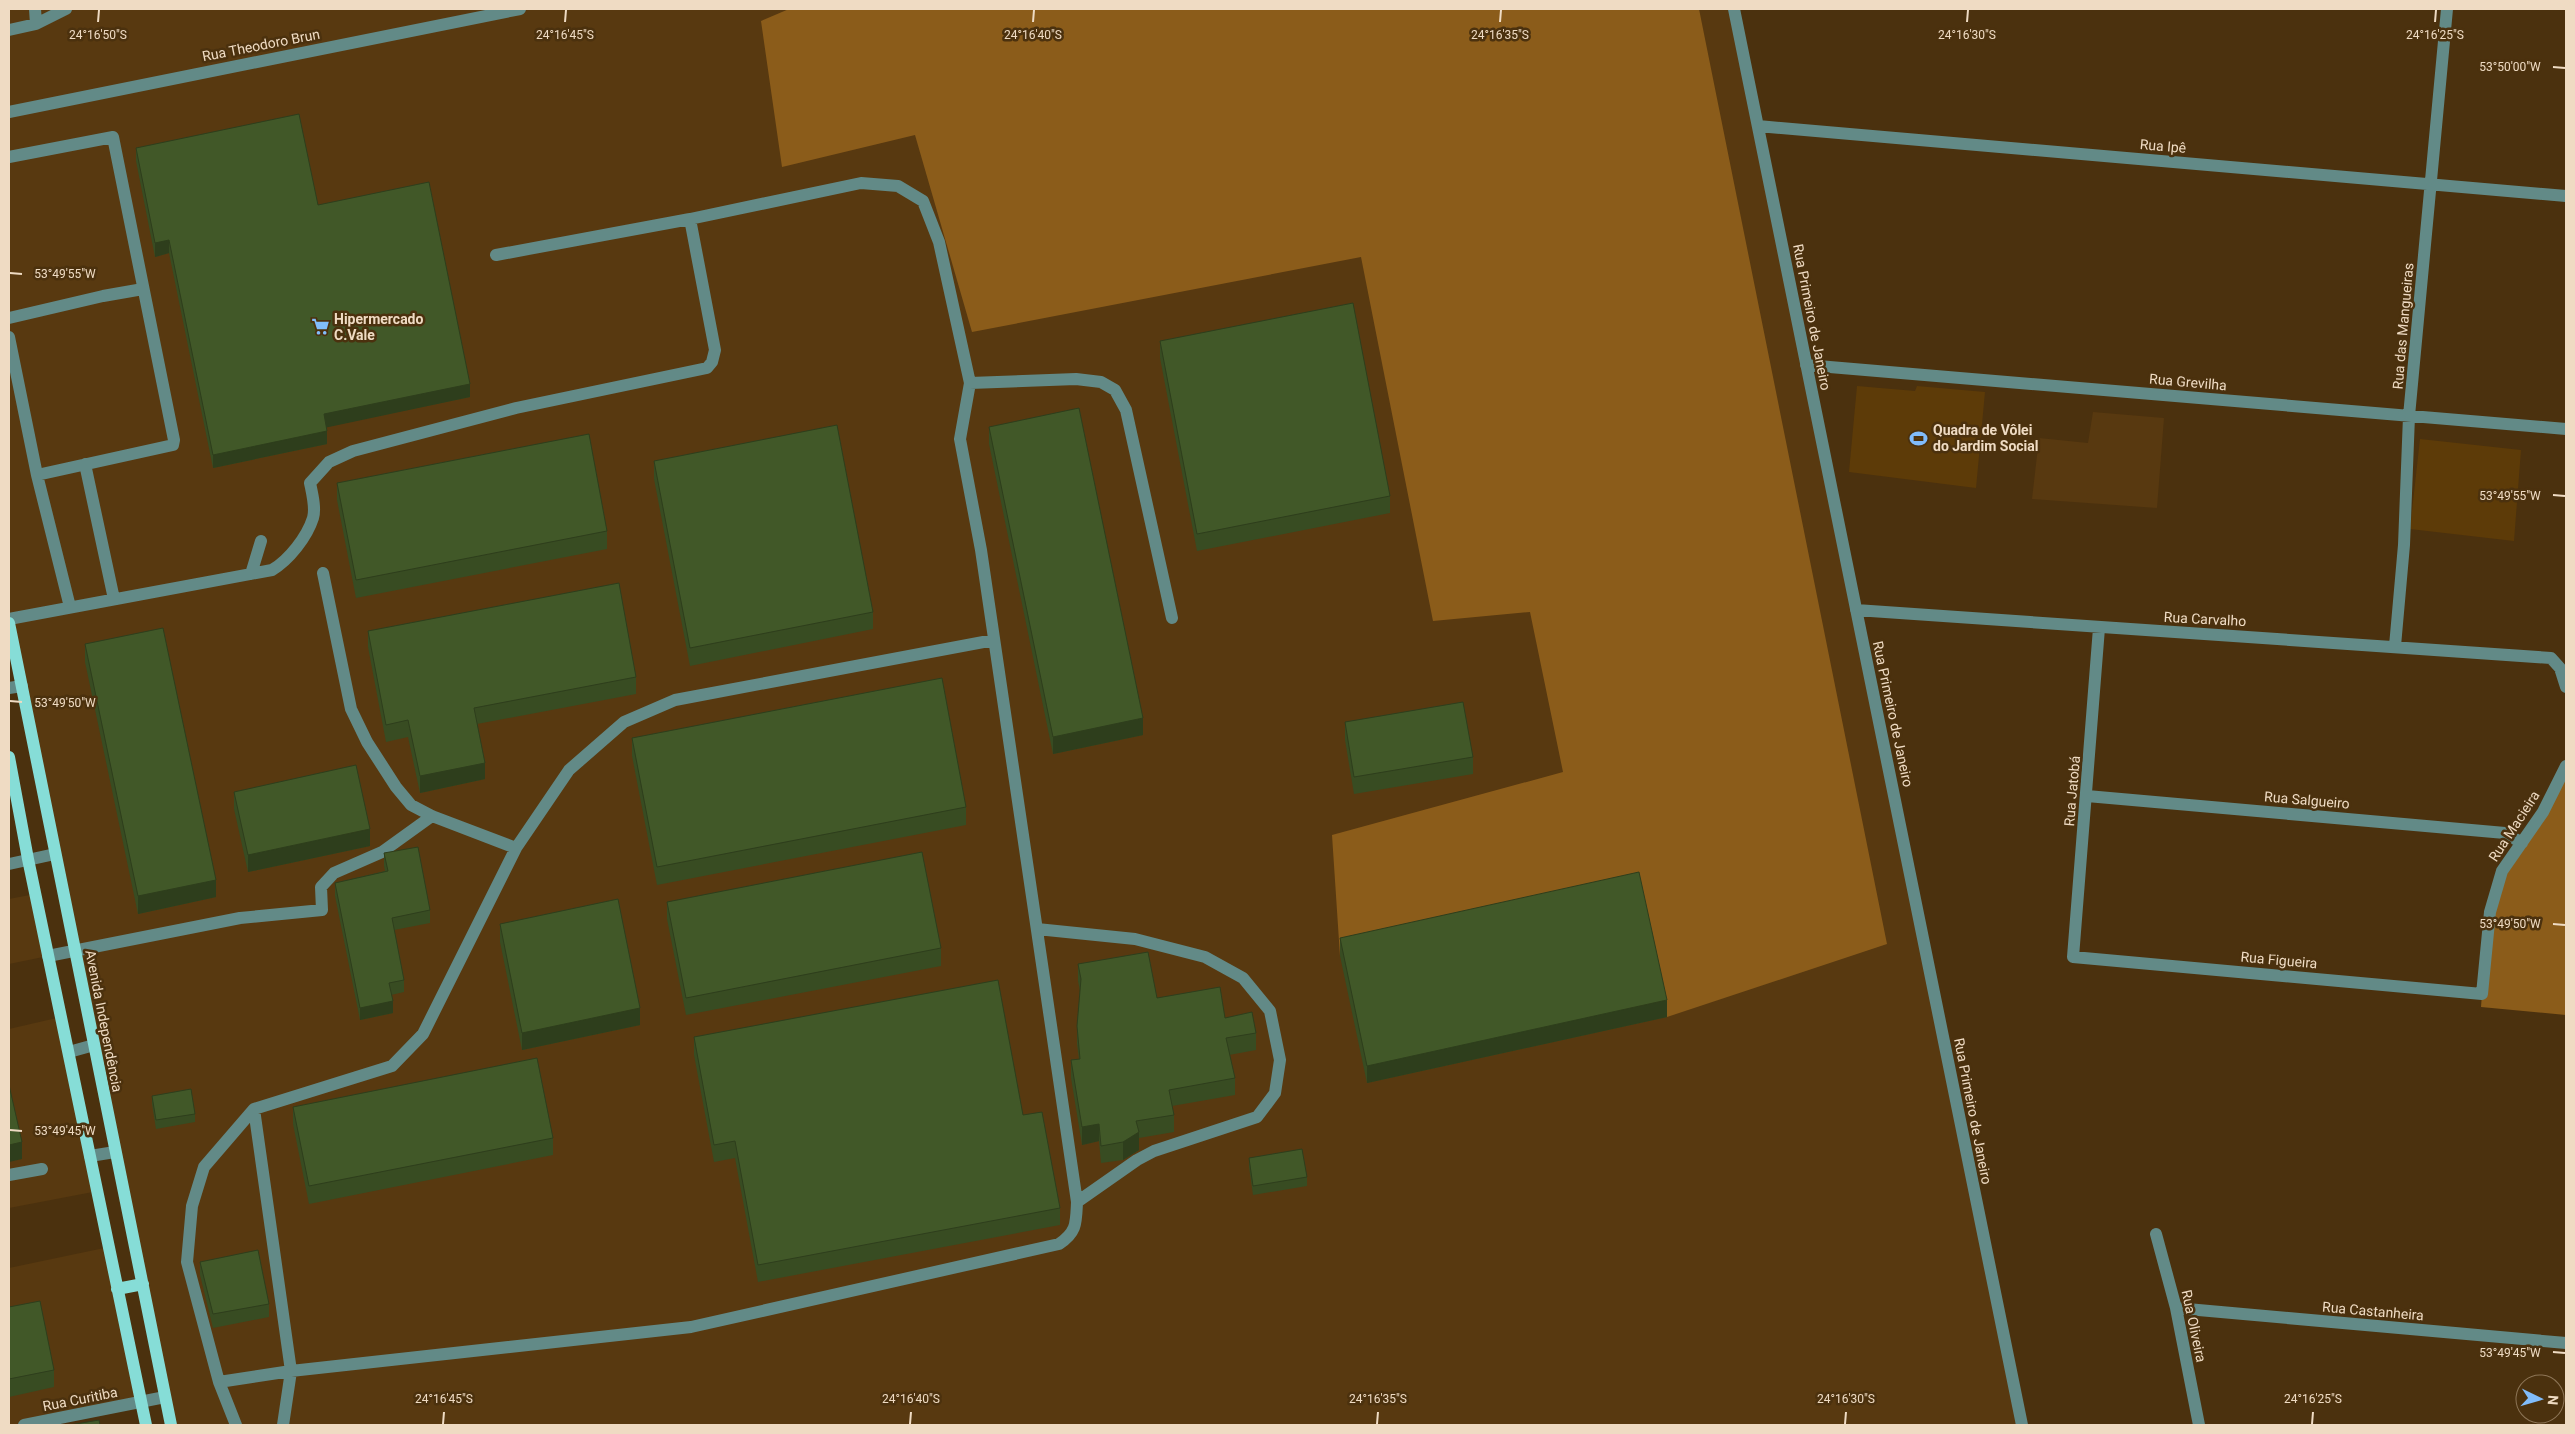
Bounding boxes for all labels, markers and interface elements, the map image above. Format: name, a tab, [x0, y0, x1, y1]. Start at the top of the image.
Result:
street label: Rua Theodoro Brun	[201, 26, 321, 64]
text: 24°16'50"S	[69, 28, 127, 42]
text: 24°16'45"S	[536, 28, 594, 42]
text: 24°16'40"S	[1004, 28, 1062, 42]
text: 24°16'35"S	[1471, 28, 1529, 42]
text: 24°16'30"S	[1938, 28, 1996, 42]
text: 24°16'25"S	[2406, 28, 2464, 42]
text: 53°50'00"W	[2479, 60, 2541, 74]
street label: Rua Ipê	[2139, 136, 2187, 156]
street label: Rua Primeiro de Janeiro	[1790, 242, 1834, 392]
street label: Rua das Mangueiras	[2389, 262, 2417, 390]
text: 53°49'55"W	[34, 267, 96, 281]
place label: Hipermercado C.Vale	[334, 311, 424, 343]
supermarket icon: Hipermercado C.Vale	[310, 317, 330, 337]
street label: Rua Grevilha	[2149, 371, 2227, 393]
place label: Quadra de Vôlei do Jardim Social	[1933, 422, 2039, 454]
sports icon: Quadra de Vôlei do Jardim Social	[1909, 428, 1929, 448]
text: 53°49'55"W	[2479, 489, 2541, 503]
street label: Rua Carvalho	[2163, 609, 2247, 629]
street label: Rua Primeiro de Janeiro	[1870, 640, 1916, 788]
text: 53°49'50"W	[34, 696, 96, 710]
street label: Rua Jatobá	[2061, 755, 2083, 827]
street label: Rua Salgueiro	[2264, 788, 2350, 812]
street label: Rua Macieira	[2485, 788, 2543, 864]
text: 53°49'50"W	[2479, 917, 2541, 931]
street label: Avenida Independência	[82, 949, 126, 1093]
street label: Rua Figueira	[2240, 949, 2318, 971]
street label: Rua Primeiro de Janeiro	[1951, 1036, 1995, 1186]
text: 53°49'45"W	[34, 1124, 96, 1138]
street label: Rua Oliveira	[2179, 1288, 2209, 1364]
street label: Rua Castanheira	[2322, 1299, 2424, 1323]
text: 53°49'45"W	[2479, 1346, 2541, 1360]
north arrow	[2515, 1374, 2565, 1424]
street label: Rua Curitiba	[41, 1384, 119, 1414]
text: 24°16'45"S	[415, 1392, 473, 1406]
text: 24°16'40"S	[882, 1392, 940, 1406]
text: 24°16'35"S	[1349, 1392, 1407, 1406]
text: 24°16'30"S	[1817, 1392, 1875, 1406]
text: 24°16'25"S	[2284, 1392, 2342, 1406]
text: N	[2545, 1395, 2561, 1406]

